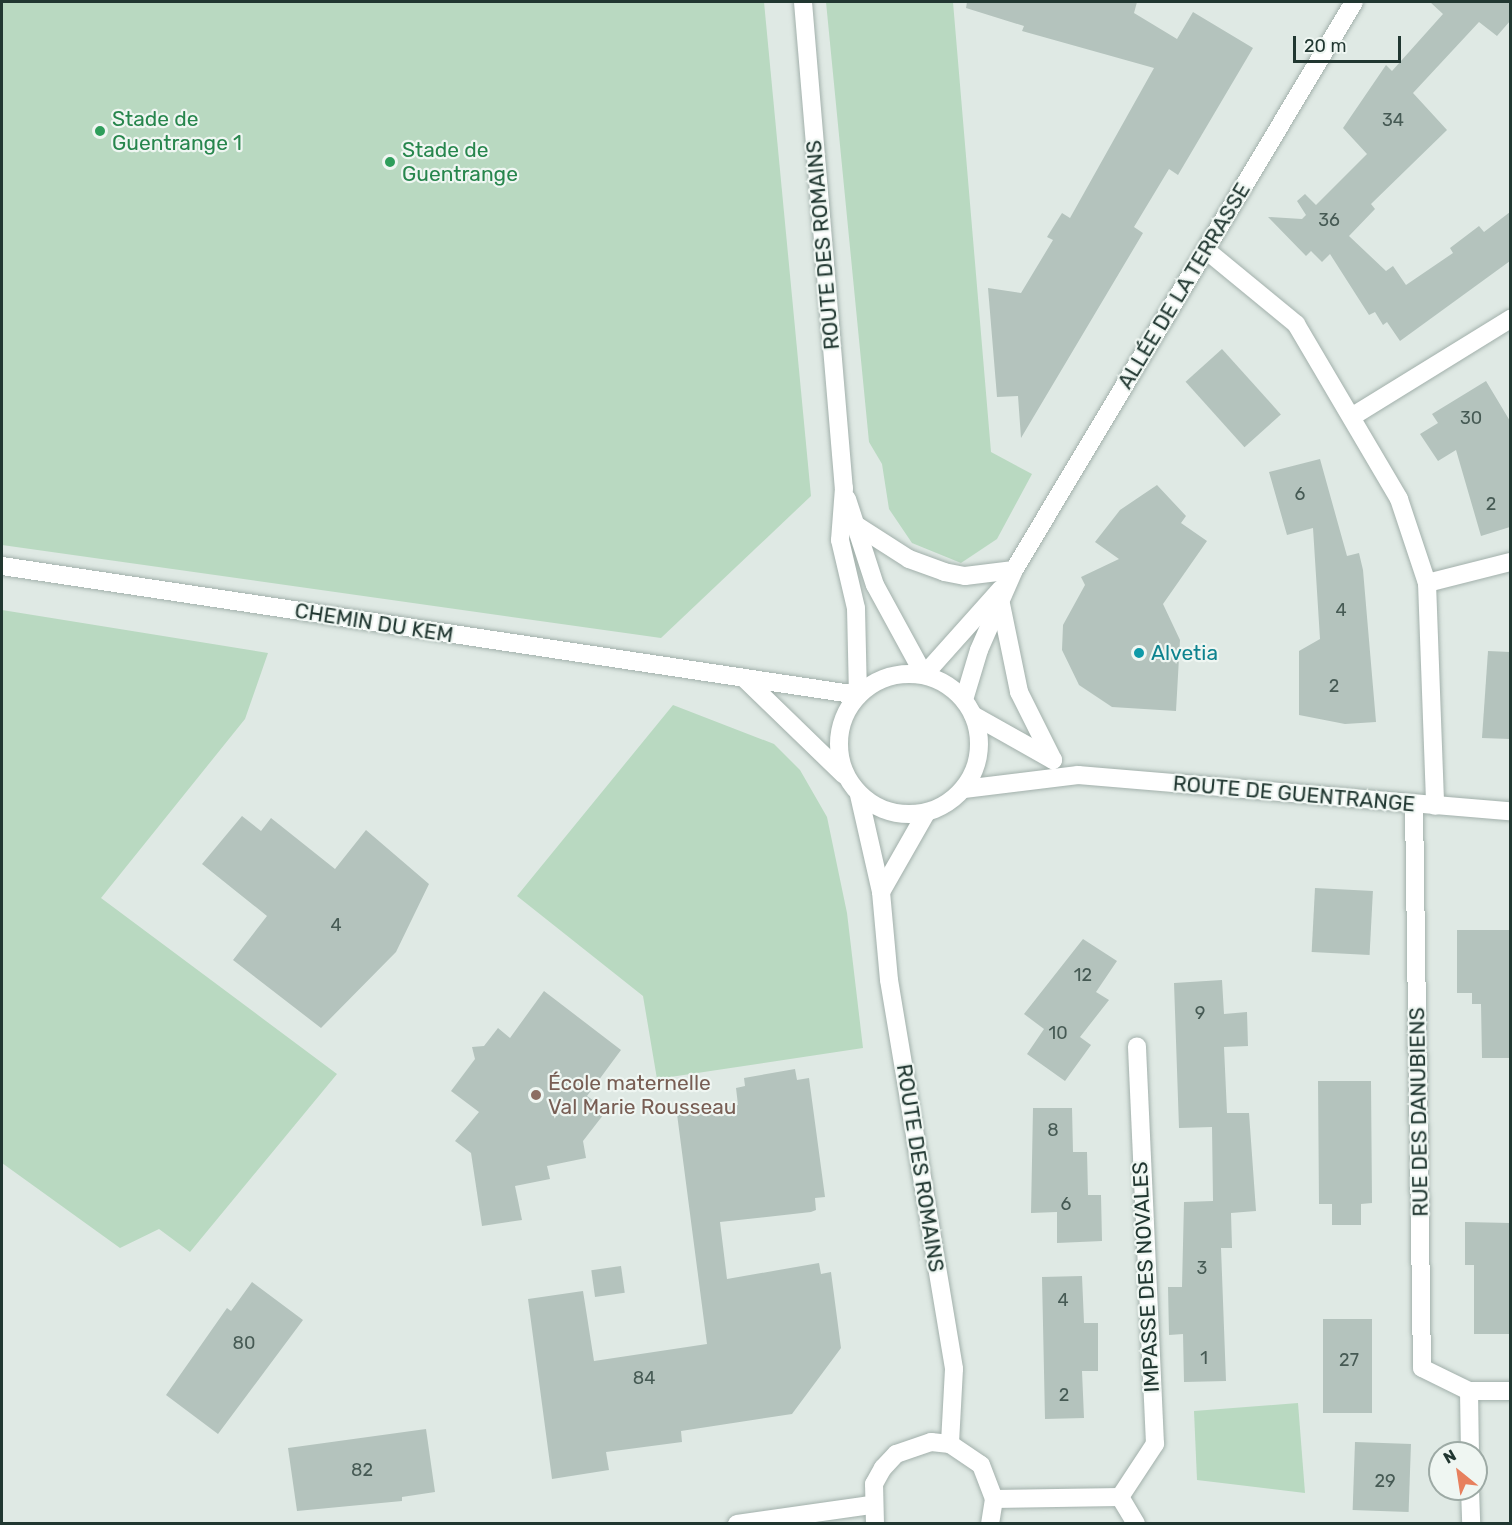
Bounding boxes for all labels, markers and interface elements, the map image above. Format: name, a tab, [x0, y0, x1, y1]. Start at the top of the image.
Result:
scale bar	[1296, 24, 1404, 62]
text: 20 m	[1304, 35, 1346, 57]
place label: Stade de Guentrange 1	[112, 106, 242, 156]
house number: 34	[1382, 109, 1404, 131]
marker: Stade de Guentrange 1	[93, 124, 107, 138]
place label: Stade de Guentrange	[402, 137, 518, 187]
street label: ROUTE DES ROMAINS	[801, 139, 845, 351]
marker: Stade de Guentrange	[383, 155, 397, 169]
street label: ALLÉE DE LA TERRASSE	[1112, 178, 1256, 394]
house number: 36	[1318, 209, 1340, 231]
house number: 30	[1460, 407, 1482, 429]
house number: 6	[1295, 483, 1305, 505]
house number: 2	[1486, 493, 1496, 515]
street label: CHEMIN DU KEM	[293, 598, 455, 648]
house number: 4	[1335, 599, 1347, 621]
place label: Alvetia	[1151, 640, 1218, 666]
marker: Alvetia	[1132, 646, 1146, 660]
house number: 2	[1329, 675, 1339, 697]
street label: ROUTE DE GUENTRANGE	[1172, 771, 1416, 817]
house number: 4	[330, 914, 342, 936]
house number: 12	[1074, 964, 1092, 986]
house number: 9	[1195, 1002, 1205, 1024]
street label: RUE DES DANUBIENS	[1405, 1007, 1433, 1217]
house number: 10	[1048, 1022, 1068, 1044]
street label: ROUTE DES ROMAINS	[891, 1062, 949, 1274]
place label: École maternelle Val Marie Rousseau	[548, 1070, 736, 1120]
marker: École maternelle Val Marie Rousseau	[529, 1088, 543, 1102]
house number: 8	[1047, 1119, 1059, 1141]
street label: IMPASSE DES NOVALES	[1127, 1161, 1165, 1393]
house number: 6	[1061, 1193, 1071, 1215]
house number: 3	[1197, 1257, 1207, 1279]
house number: 4	[1057, 1289, 1069, 1311]
house number: 80	[233, 1332, 255, 1354]
house number: 1	[1200, 1347, 1208, 1369]
house number: 27	[1339, 1349, 1359, 1371]
house number: 84	[633, 1367, 655, 1389]
house number: 2	[1059, 1384, 1069, 1406]
north arrow	[1428, 1441, 1488, 1501]
text: N	[1440, 1446, 1459, 1468]
house number: 82	[351, 1459, 373, 1481]
house number: 29	[1374, 1470, 1396, 1492]

